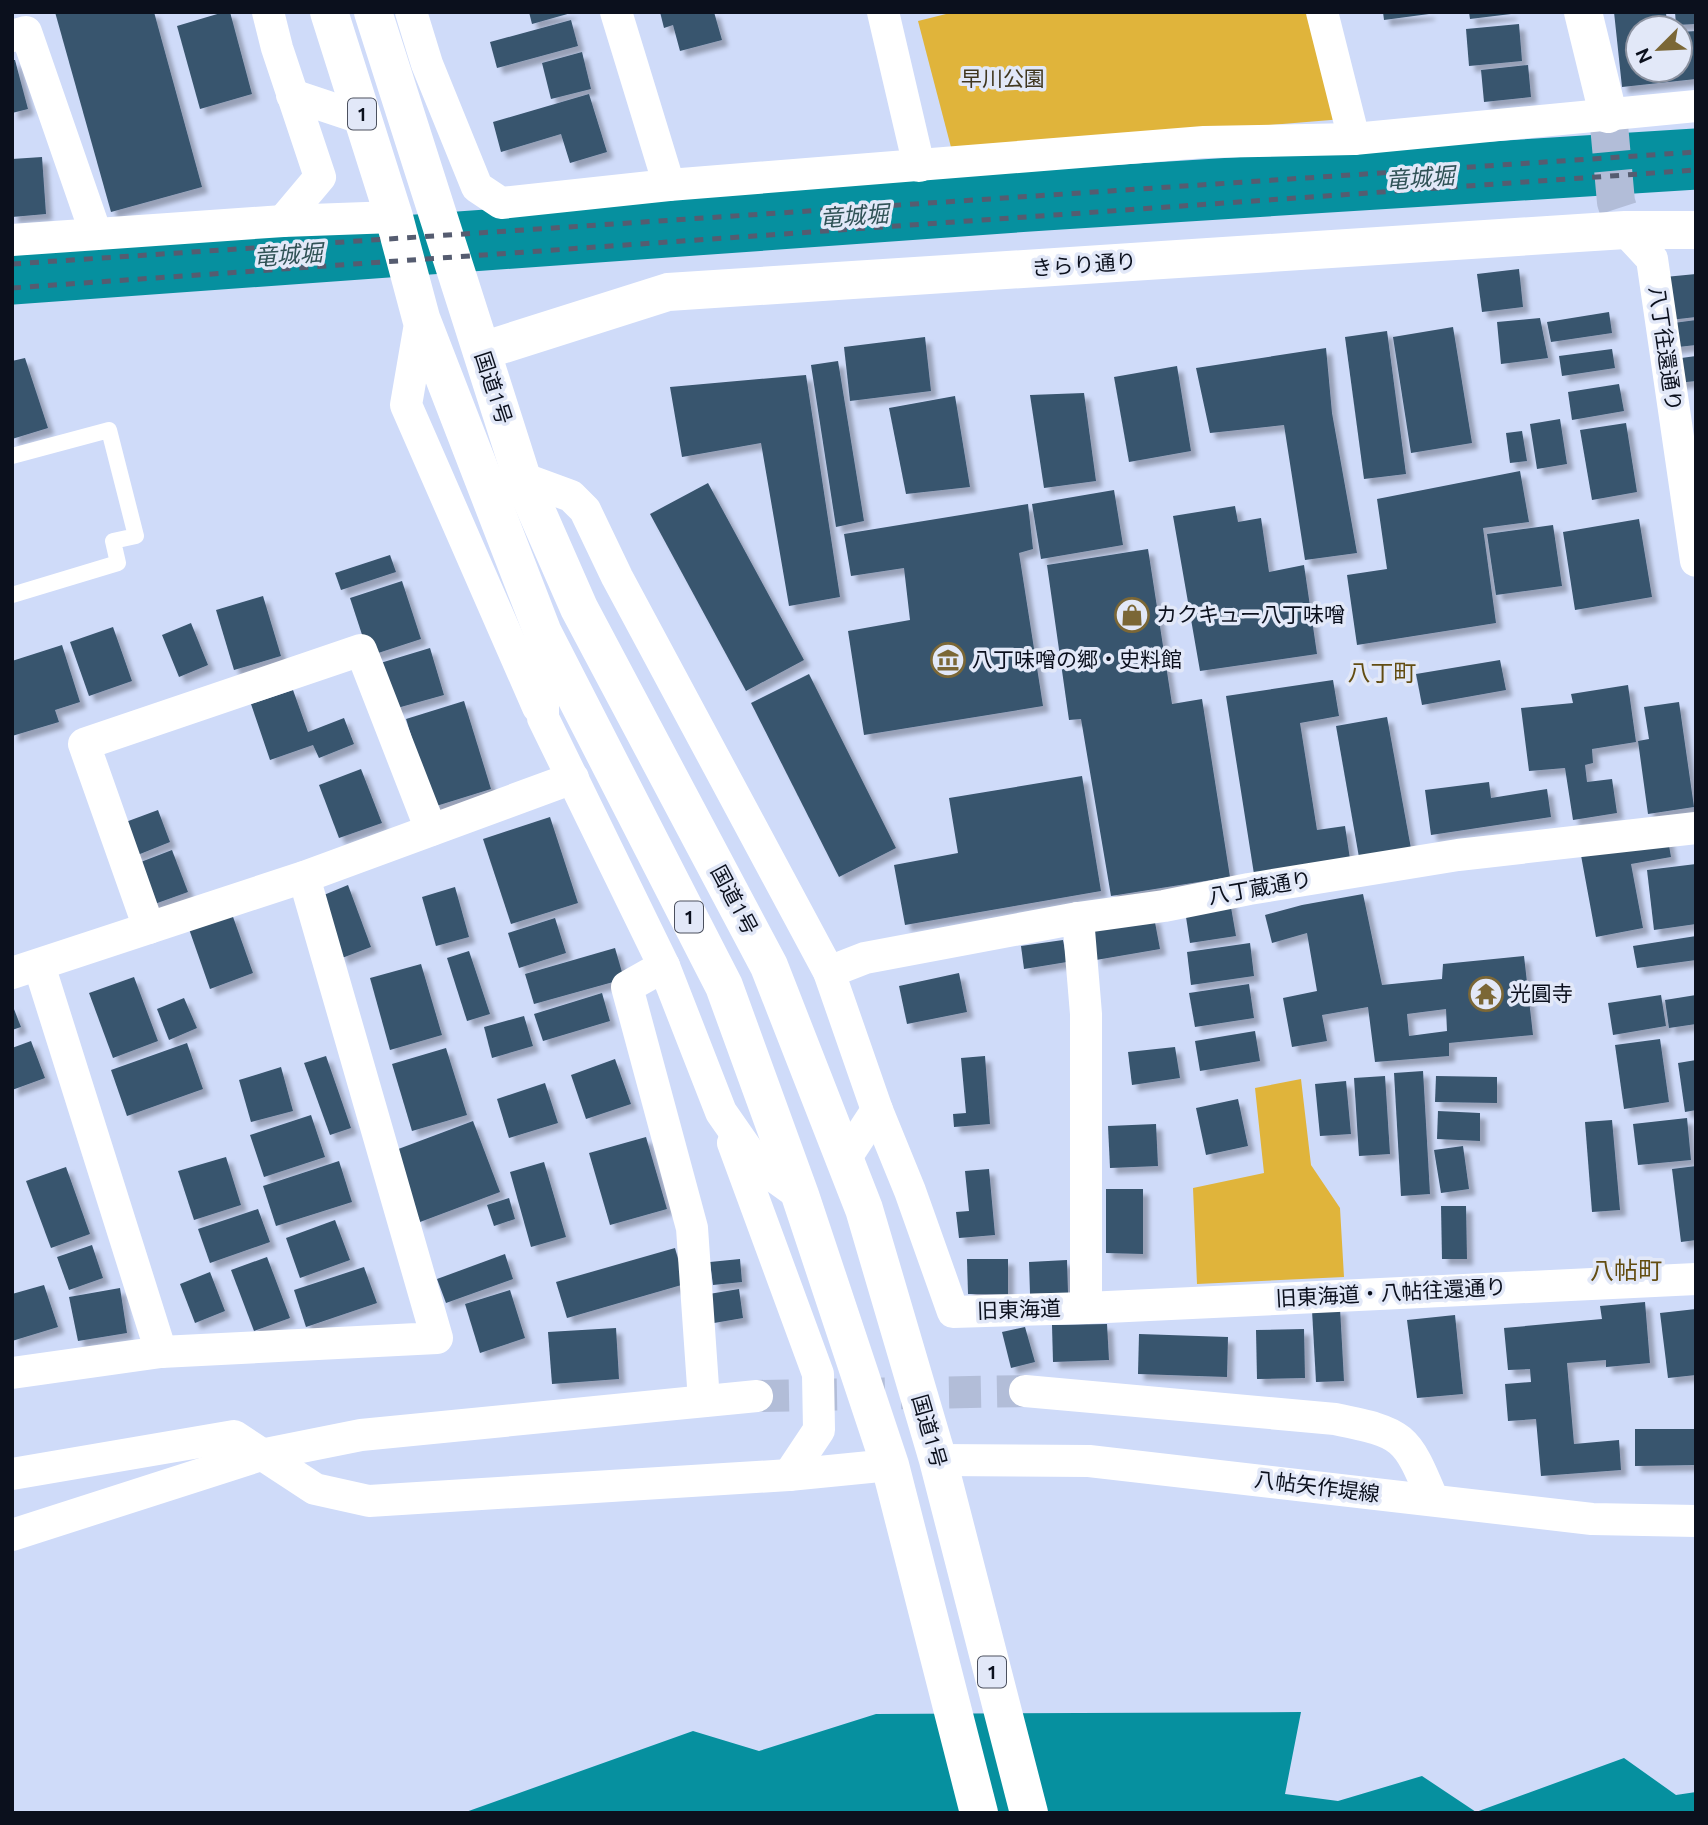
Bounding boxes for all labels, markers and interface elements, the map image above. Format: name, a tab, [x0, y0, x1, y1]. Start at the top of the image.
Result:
north arrow	[1624, 14, 1694, 84]
text: N	[1631, 45, 1656, 67]
park label: 早川公園	[961, 66, 1045, 90]
road number: 1	[348, 98, 376, 130]
water label: 竜城堀	[1385, 162, 1458, 192]
water label: 竜城堀	[819, 200, 892, 230]
water label: 竜城堀	[253, 239, 326, 269]
street label: きらり通り	[1031, 248, 1137, 280]
street label: 八丁往還通り	[1645, 285, 1687, 413]
street label: 国道1号	[471, 348, 517, 427]
shop icon: カクキュー八丁味噌	[1113, 596, 1151, 634]
place label: カクキュー八丁味噌	[1156, 602, 1345, 626]
museum icon: 八丁味噌の郷・史料館	[929, 641, 967, 679]
place label: 八丁味噌の郷・史料館	[972, 647, 1182, 671]
district label: 八丁町	[1348, 660, 1417, 685]
street label: 国道1号	[707, 861, 763, 938]
street label: 八丁蔵通り	[1206, 866, 1314, 908]
road number: 1	[675, 902, 703, 932]
temple icon: 光圓寺	[1467, 975, 1505, 1013]
place label: 光圓寺	[1510, 981, 1573, 1005]
district label: 八帖町	[1590, 1257, 1662, 1284]
street label: 旧東海道・八帖往還通り	[1275, 1274, 1507, 1310]
street label: 旧東海道	[977, 1296, 1061, 1322]
street label: 国道1号	[908, 1391, 952, 1470]
street label: 八帖矢作堤線	[1253, 1466, 1381, 1506]
road number: 1	[978, 1656, 1006, 1688]

